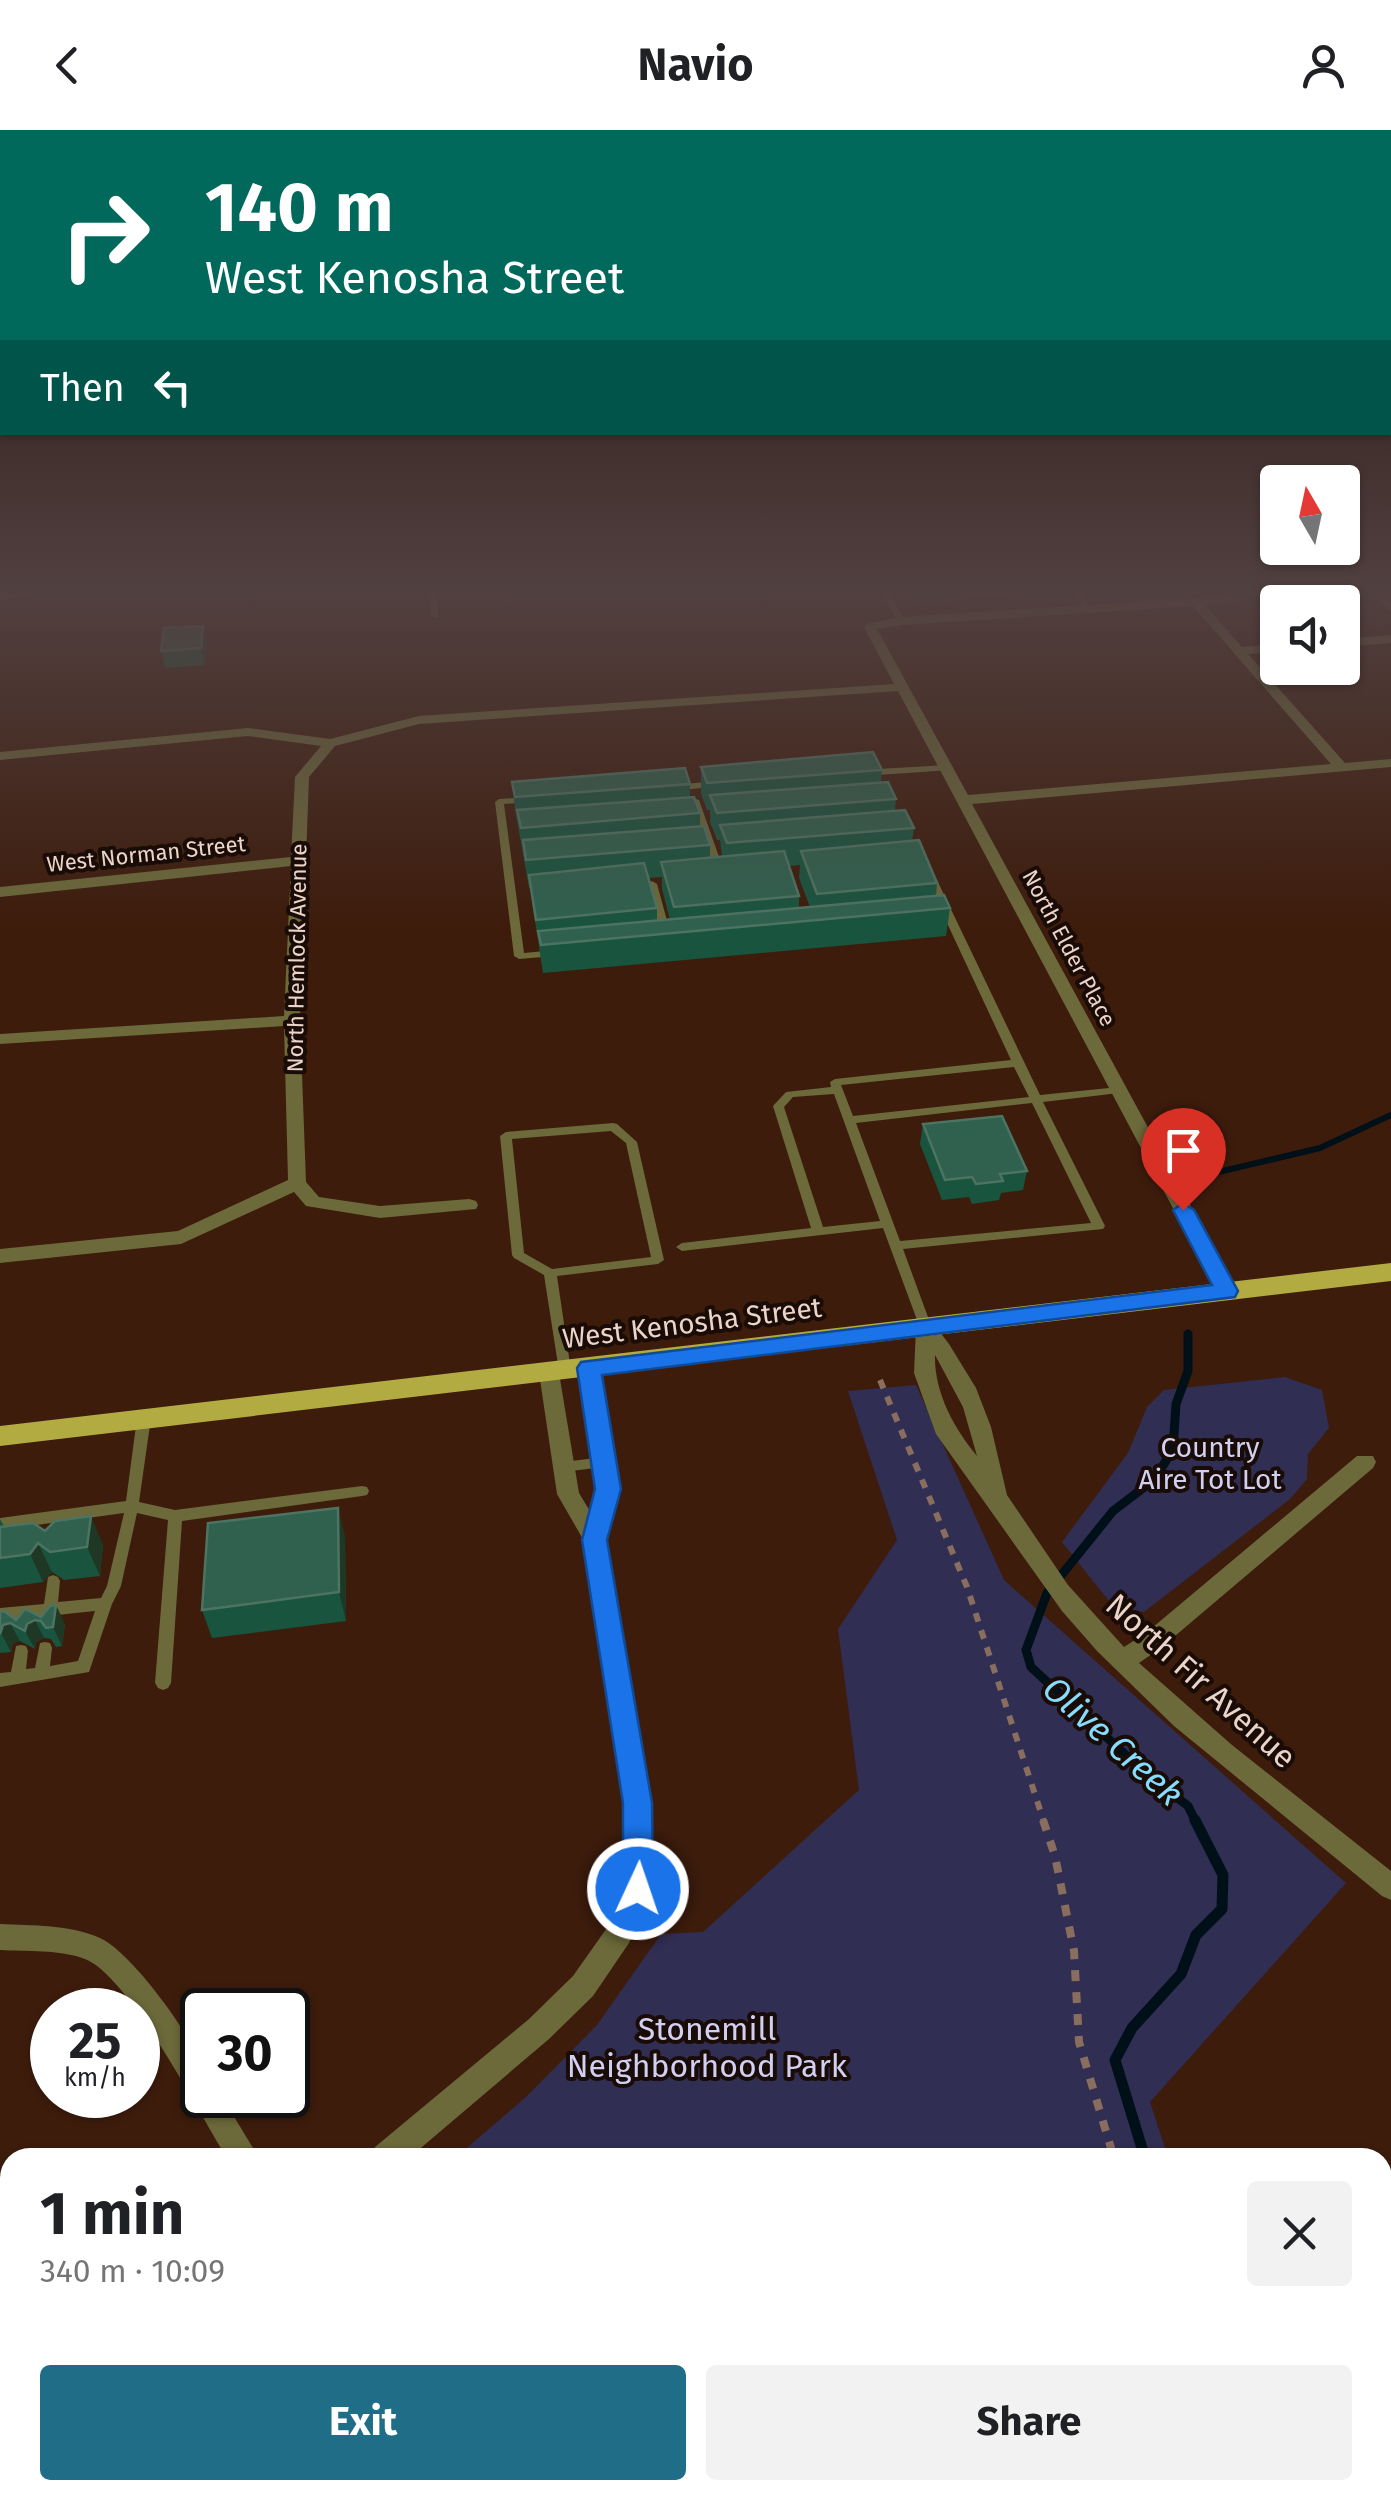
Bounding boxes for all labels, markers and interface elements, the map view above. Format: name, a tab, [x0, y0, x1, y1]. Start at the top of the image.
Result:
icon: back	[40, 38, 95, 93]
text: Navio	[638, 38, 753, 92]
icon: person	[1296, 38, 1351, 93]
text: 140 m	[205, 166, 394, 250]
icon: right	[40, 170, 170, 300]
text: West Kenosha Street	[205, 251, 624, 305]
icon: left	[145, 360, 200, 415]
text: Then	[40, 365, 125, 411]
north arrow	[1260, 465, 1360, 565]
map controls	[1260, 465, 1360, 685]
button: sound	[1260, 585, 1360, 685]
street label: West Norman Street	[45, 830, 247, 878]
street label: North Hemlock Avenue	[282, 843, 312, 1073]
street label: North Elder Place	[1016, 865, 1122, 1031]
pin	[1141, 1108, 1226, 1211]
icon: arrive	[1156, 1123, 1211, 1178]
street label: West Kenosha Street	[560, 1291, 824, 1355]
park label: Country Aire Tot Lot	[1138, 1431, 1282, 1496]
street label: North Fir Avenue	[1098, 1586, 1304, 1776]
water label: Olive Creek	[1034, 1667, 1192, 1815]
position arrow	[586, 1837, 690, 1941]
speed limit sign: 30	[180, 1988, 310, 2118]
park label: Stonemill Neighborhood Park	[567, 2010, 848, 2085]
text: 25	[69, 2011, 121, 2071]
text: km/h	[64, 2063, 126, 2093]
text: 1 min	[40, 2178, 184, 2250]
button: close	[1247, 2181, 1352, 2286]
text: 340 m · 10:09	[40, 2252, 225, 2290]
button: Exit	[40, 2365, 686, 2480]
button: Share	[706, 2365, 1352, 2480]

